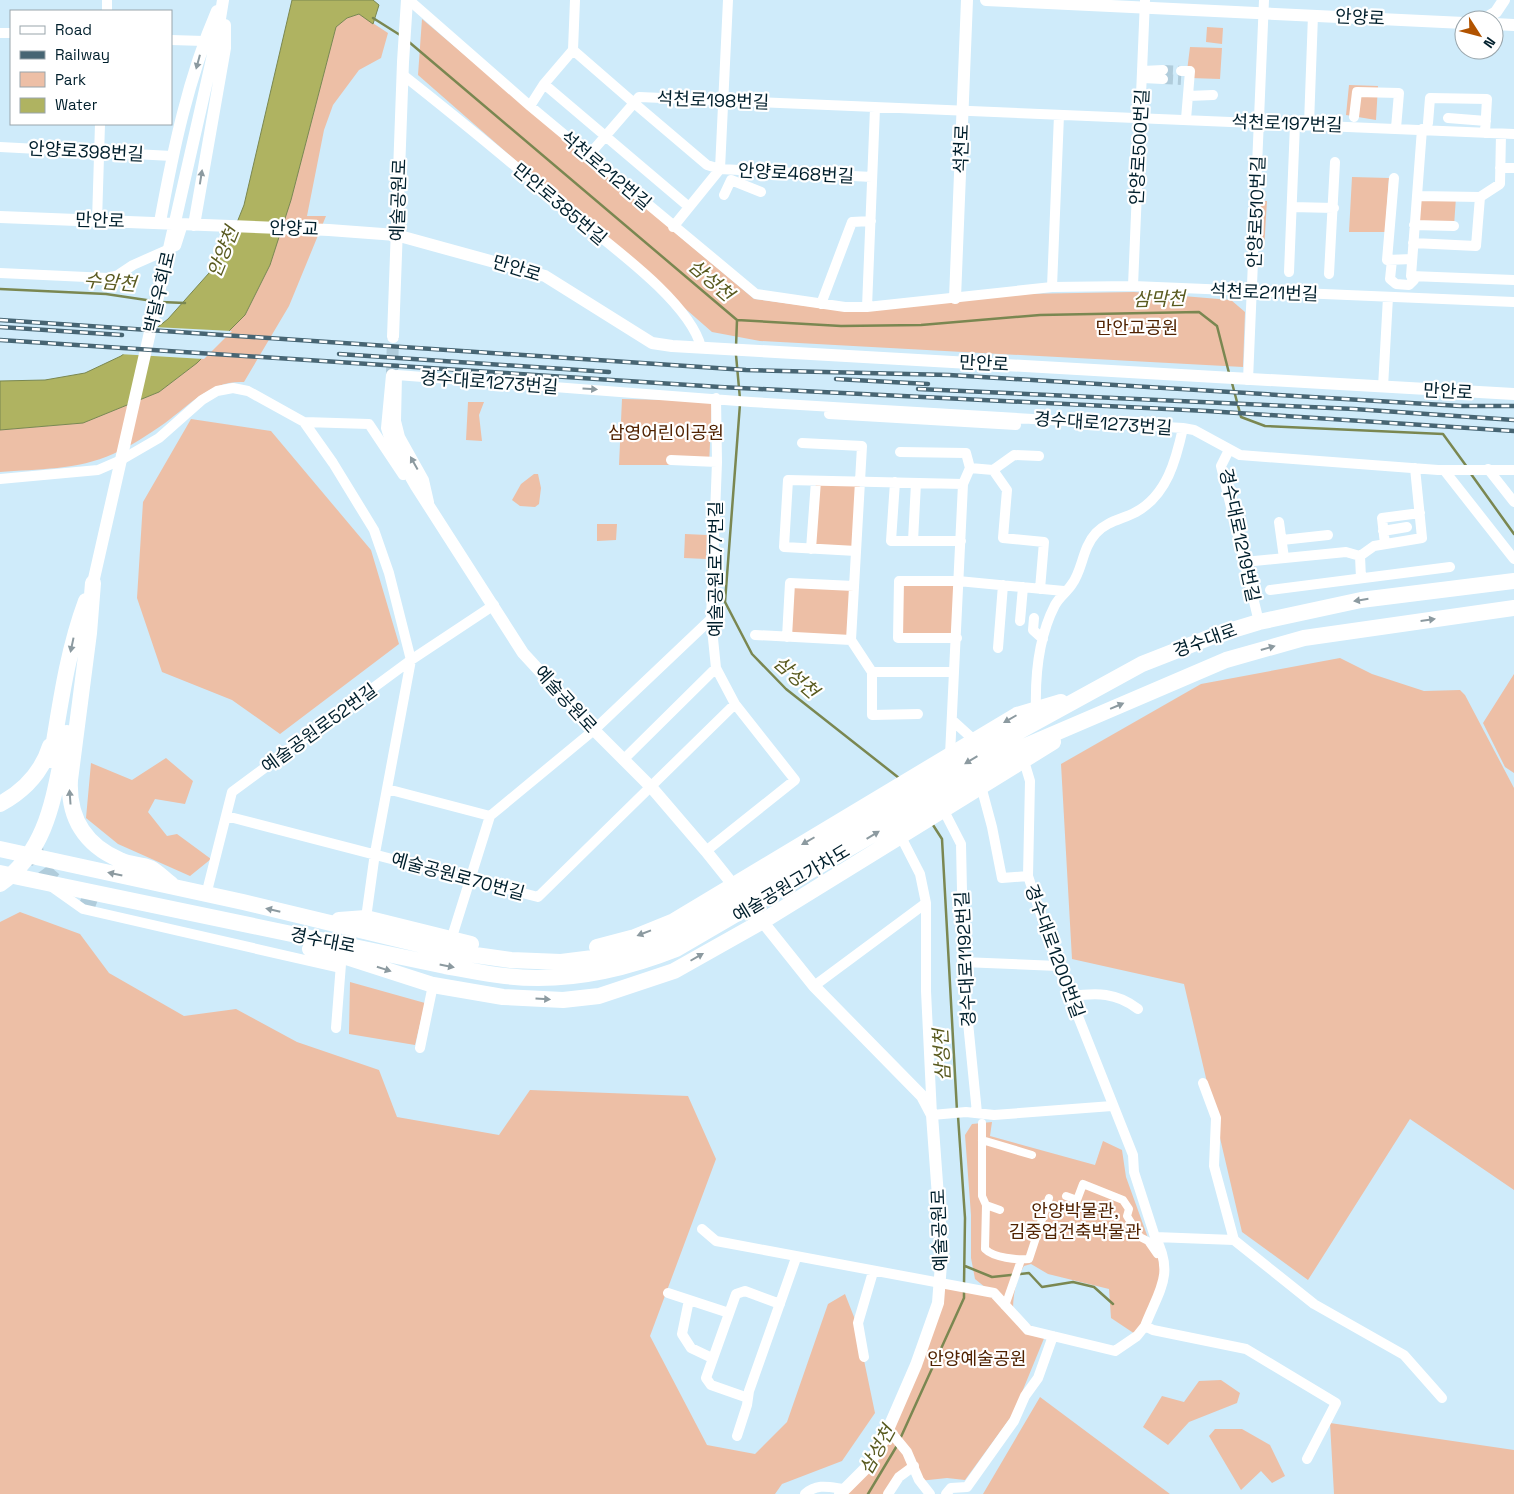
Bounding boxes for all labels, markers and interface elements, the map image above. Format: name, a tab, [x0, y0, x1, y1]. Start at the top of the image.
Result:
street label: 안양로	[1335, 4, 1385, 30]
legend	[10, 10, 172, 125]
north arrow	[1454, 10, 1504, 60]
text: Road	[55, 20, 92, 39]
text: N	[1479, 34, 1500, 52]
text: Railway	[55, 45, 110, 64]
one-way arrow	[194, 54, 202, 69]
text: Park	[55, 70, 86, 89]
street label: 석천로198번길	[656, 87, 770, 113]
street label: 안양로500번길	[1124, 88, 1154, 206]
text: Water	[55, 95, 98, 114]
street label: 석천로197번길	[1231, 110, 1343, 136]
street label: 석천로	[949, 124, 973, 174]
street label: 석천로212번길	[556, 125, 656, 215]
street label: 안양로398번길	[28, 136, 144, 166]
street label: 안양로510번길	[1243, 155, 1269, 269]
street label: 예술공원로	[385, 158, 411, 242]
street label: 만안로385번길	[508, 158, 612, 250]
street label: 안양로468번길	[737, 158, 855, 188]
one-way arrow	[198, 168, 206, 184]
street label: 만안로	[75, 208, 125, 232]
street label: 안양교	[269, 216, 319, 240]
water label: 안양천	[202, 222, 245, 281]
street label: 박달우회로	[138, 249, 180, 335]
street label: 만안로	[490, 250, 544, 286]
water label: 삼성천	[683, 253, 740, 308]
water label: 수암천	[83, 267, 139, 297]
street label: 석천로211번길	[1209, 279, 1319, 305]
water label: 삼막천	[1133, 286, 1187, 312]
park label: 만안교공원	[1096, 316, 1178, 339]
street label: 만안로	[959, 350, 1009, 376]
street label: 경수대로1273번길	[419, 366, 559, 398]
street label: 만안로	[1423, 378, 1473, 404]
one-way arrow	[582, 386, 598, 394]
street label: 경수대로1273번길	[1033, 407, 1173, 439]
park label: 삼영어린이공원	[608, 421, 724, 444]
one-way arrow	[410, 456, 419, 469]
street label: 경수대로1219번길	[1215, 466, 1265, 604]
street label: 예술공원로77번길	[704, 501, 727, 637]
one-way arrow	[1353, 596, 1369, 604]
one-way arrow	[1420, 616, 1436, 624]
street label: 경수대로	[1170, 618, 1240, 662]
one-way arrow	[68, 638, 76, 653]
one-way arrow	[1261, 644, 1276, 652]
water label: 삼성천	[768, 650, 825, 705]
street label: 예술공원로	[530, 661, 602, 737]
street label: 예술공원로52번길	[257, 678, 381, 778]
one-way arrow	[1110, 702, 1124, 710]
one-way arrow	[1004, 714, 1017, 723]
one-way arrow	[964, 756, 977, 765]
one-way arrow	[66, 788, 74, 804]
one-way arrow	[866, 830, 879, 839]
one-way arrow	[802, 836, 815, 845]
street label: 예술공원고가차도	[728, 839, 854, 927]
street label: 예술공원로70번길	[389, 847, 527, 905]
one-way arrow	[107, 870, 122, 878]
street label: 경수대로1200번길	[1020, 881, 1090, 1021]
street label: 경수대로1192번길	[950, 890, 980, 1028]
one-way arrow	[266, 906, 281, 914]
street label: 경수대로	[288, 922, 358, 958]
one-way arrow	[637, 930, 652, 937]
one-way arrow	[691, 953, 704, 962]
one-way arrow	[440, 962, 455, 970]
one-way arrow	[376, 965, 391, 973]
one-way arrow	[535, 995, 551, 1003]
water label: 삼성천	[928, 1027, 956, 1082]
street label: 예술공원로	[926, 1188, 952, 1272]
park label: 안양박물관, 김중업건축박물관	[1009, 1199, 1142, 1243]
park label: 안양예술공원	[927, 1347, 1027, 1370]
water label: 삼성천	[853, 1420, 901, 1479]

